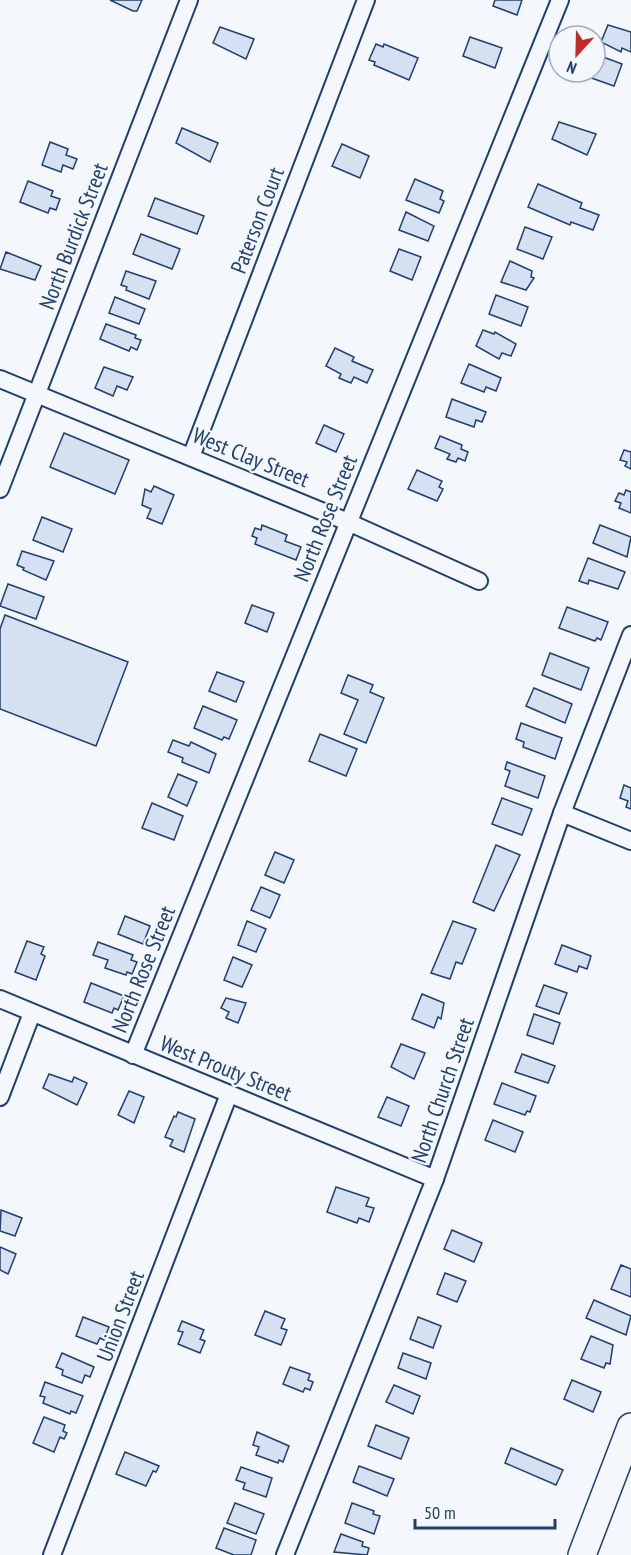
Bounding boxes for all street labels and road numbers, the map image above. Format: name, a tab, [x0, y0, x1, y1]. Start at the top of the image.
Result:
street label: North Burdick Street	[32, 159, 114, 313]
street label: Paterson Court	[224, 163, 290, 277]
street label: West Clay Street	[189, 421, 313, 493]
street label: North Rose Street	[287, 451, 363, 585]
street label: North Rose Street	[105, 902, 181, 1036]
street label: North Church Street	[404, 1014, 480, 1166]
street label: West Prouty Street	[156, 1029, 296, 1107]
street label: Union Street	[90, 1267, 150, 1365]

